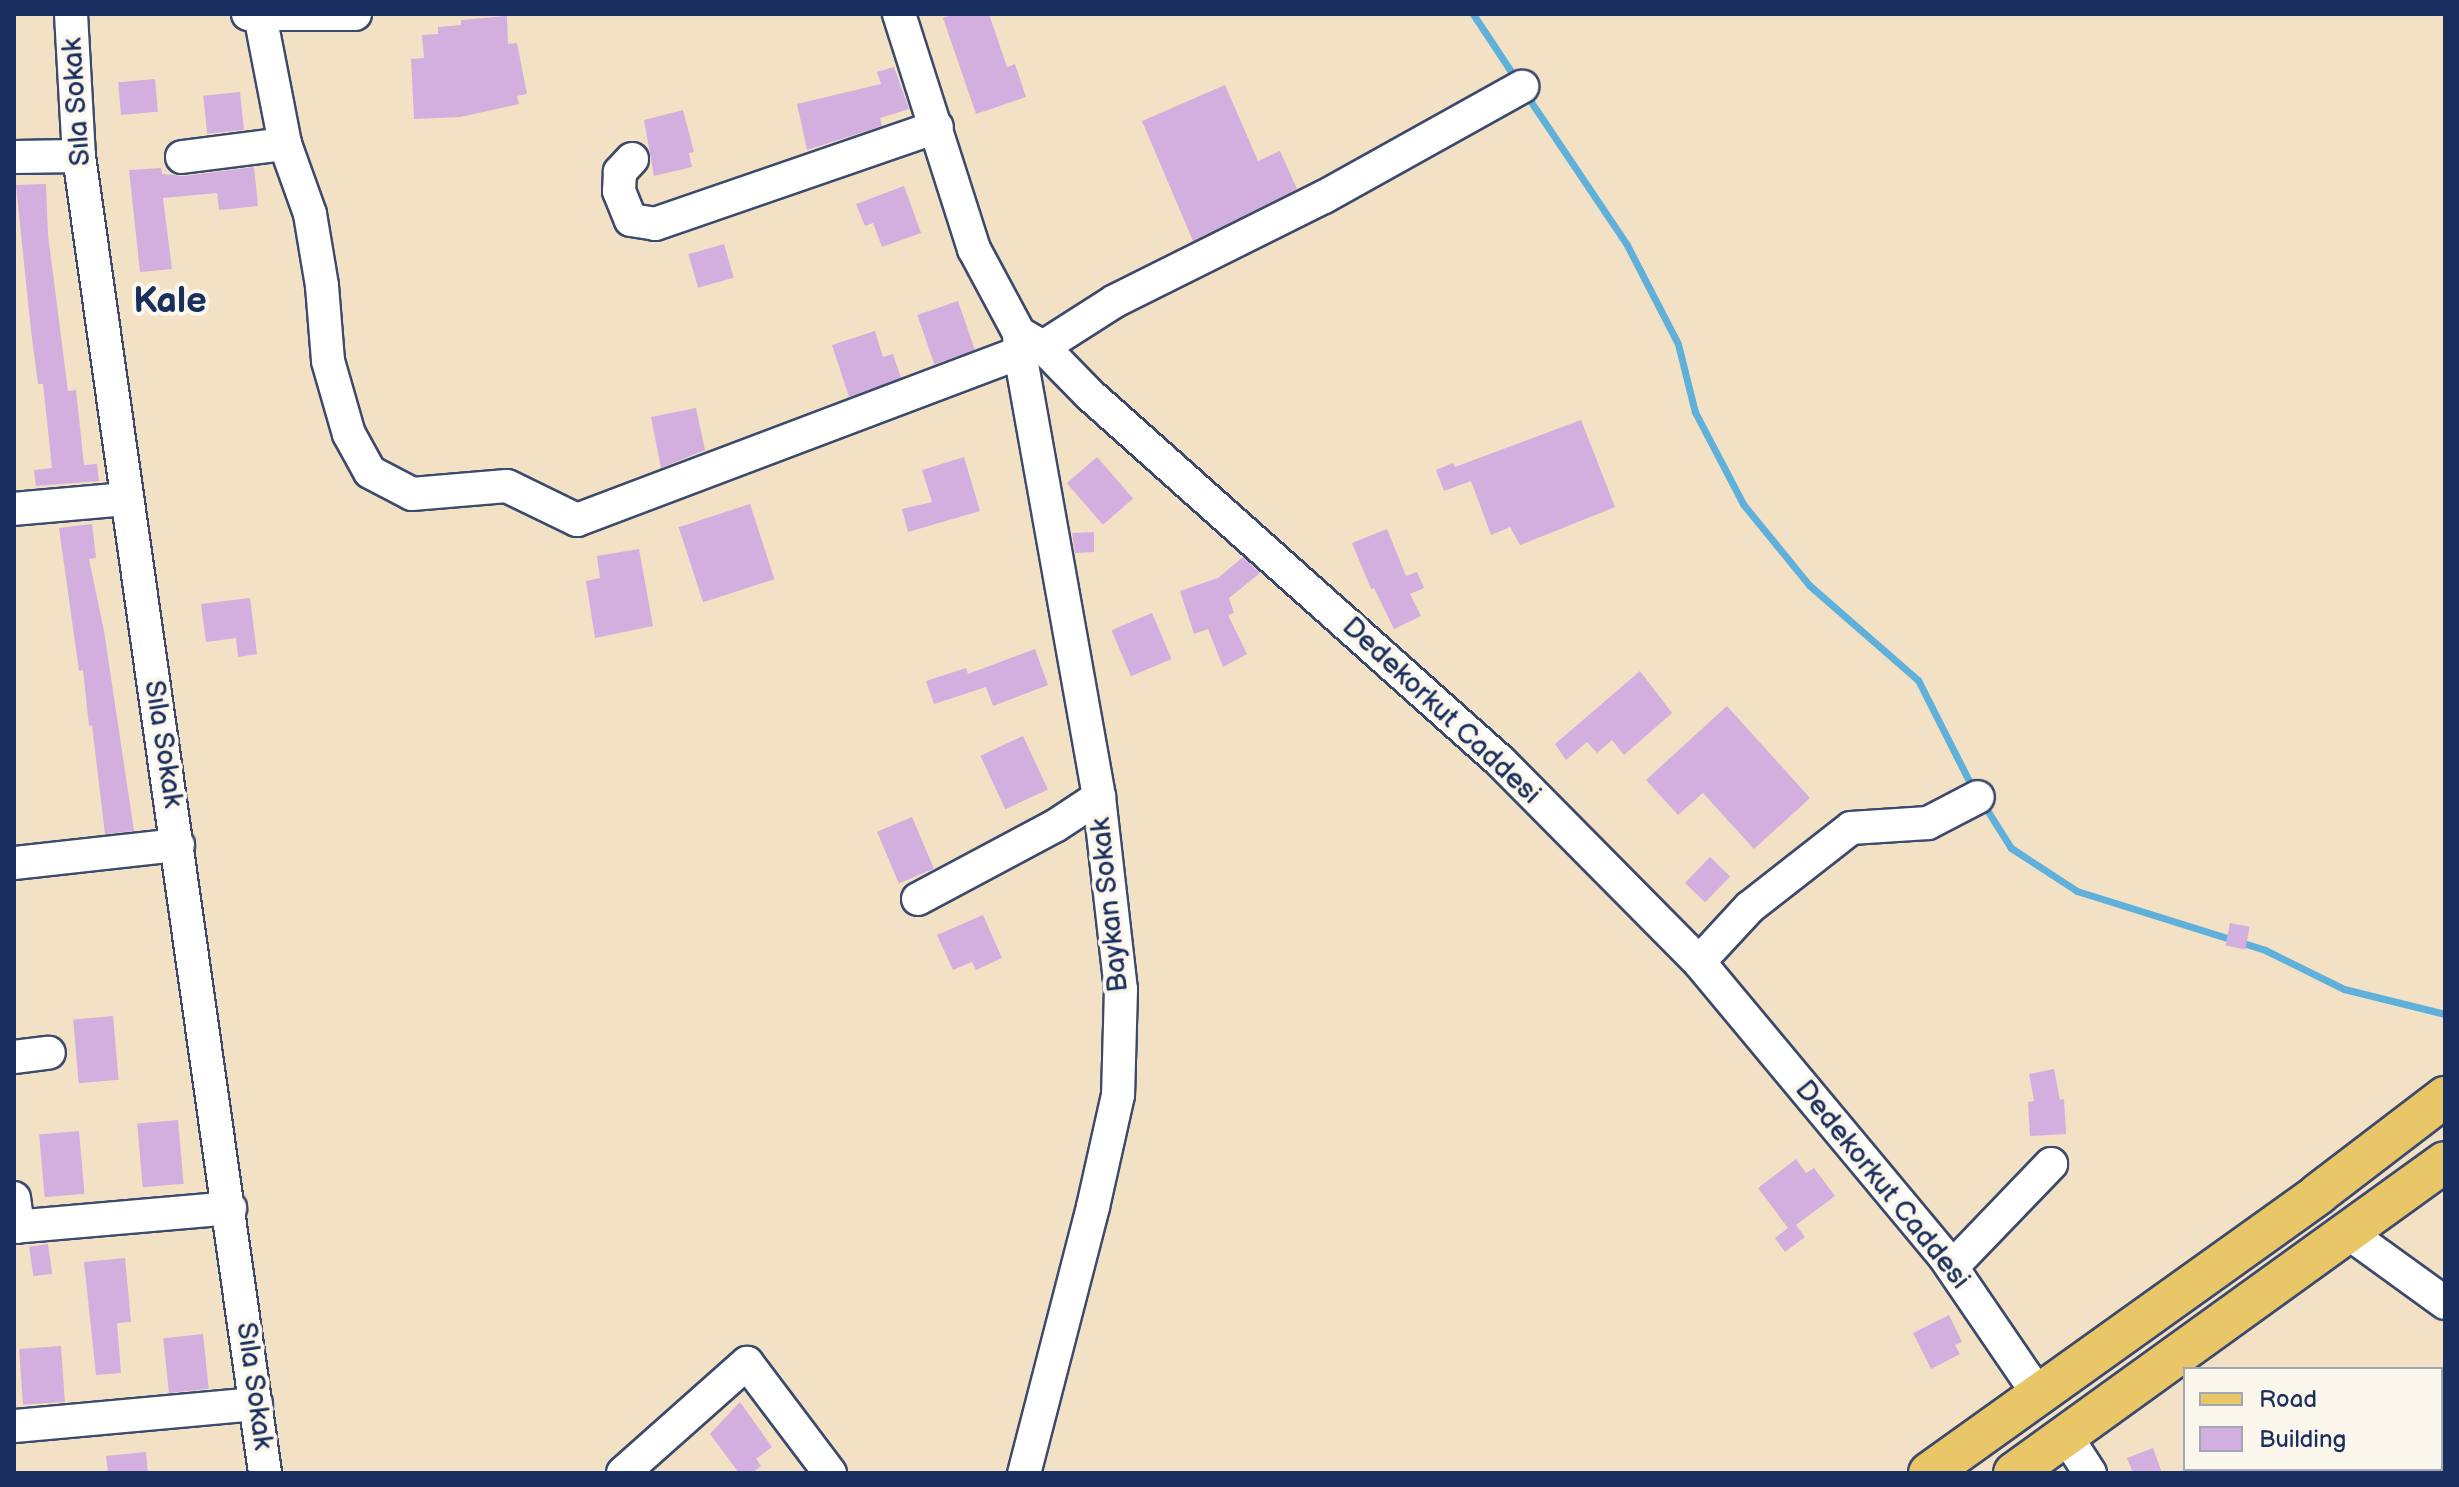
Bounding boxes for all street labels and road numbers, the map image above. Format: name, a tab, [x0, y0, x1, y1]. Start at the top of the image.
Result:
street label: Sıla Sokak	[56, 37, 98, 167]
street label: Dedekorkut Caddesi	[1335, 610, 1547, 812]
street label: Sıla Sokak	[136, 678, 190, 810]
street label: Baykan Sokak	[1084, 816, 1136, 994]
street label: Dedekorkut Caddesi	[1788, 1074, 1976, 1296]
street label: Sıla Sokak	[228, 1320, 280, 1452]

